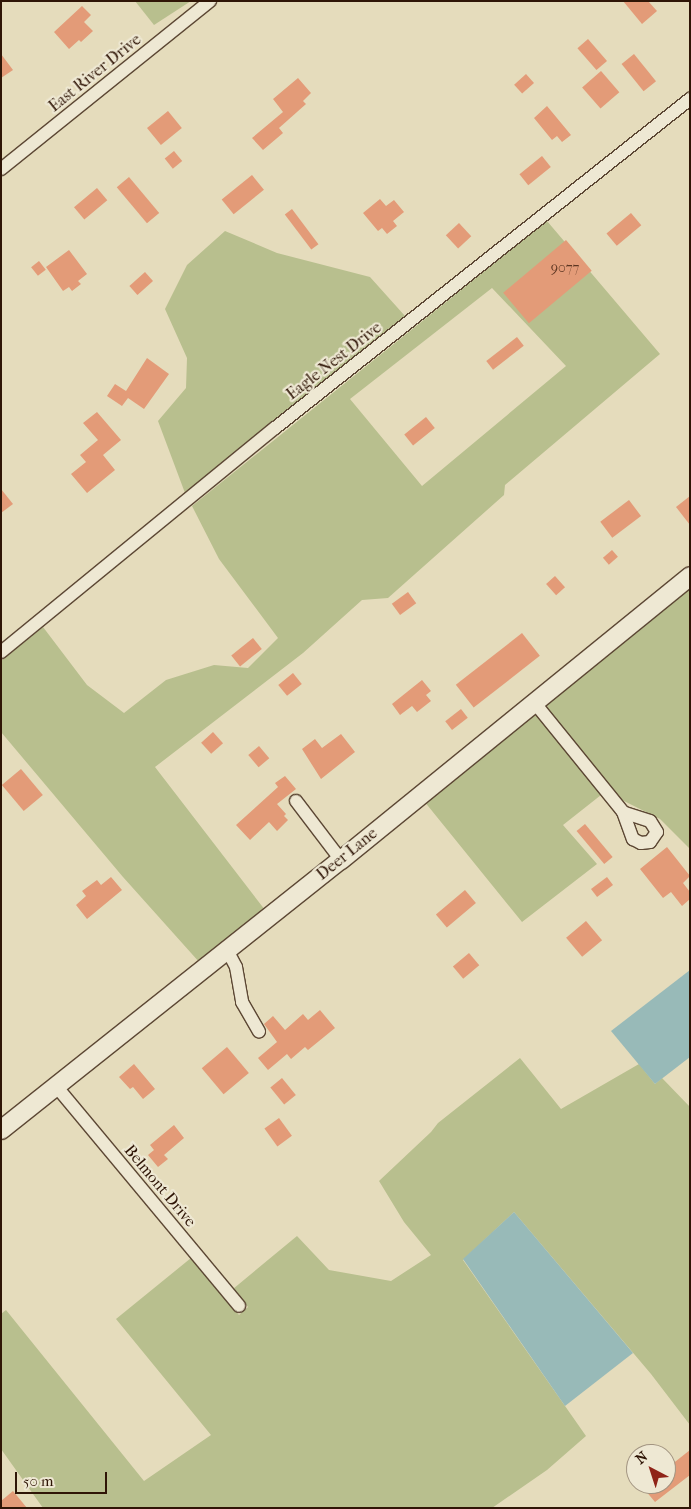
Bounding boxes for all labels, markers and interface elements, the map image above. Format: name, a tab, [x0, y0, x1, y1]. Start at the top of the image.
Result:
street label: East River Drive	[45, 30, 145, 116]
house number: 9077	[551, 260, 579, 276]
street label: Eagle Nest Drive	[283, 318, 385, 404]
street label: Deer Lane	[313, 824, 381, 884]
street label: Belmont Drive	[120, 1141, 200, 1231]
north arrow	[626, 1444, 676, 1494]
text: N	[632, 1448, 651, 1468]
scale bar	[18, 1462, 110, 1494]
text: 50 m	[23, 1472, 53, 1490]

